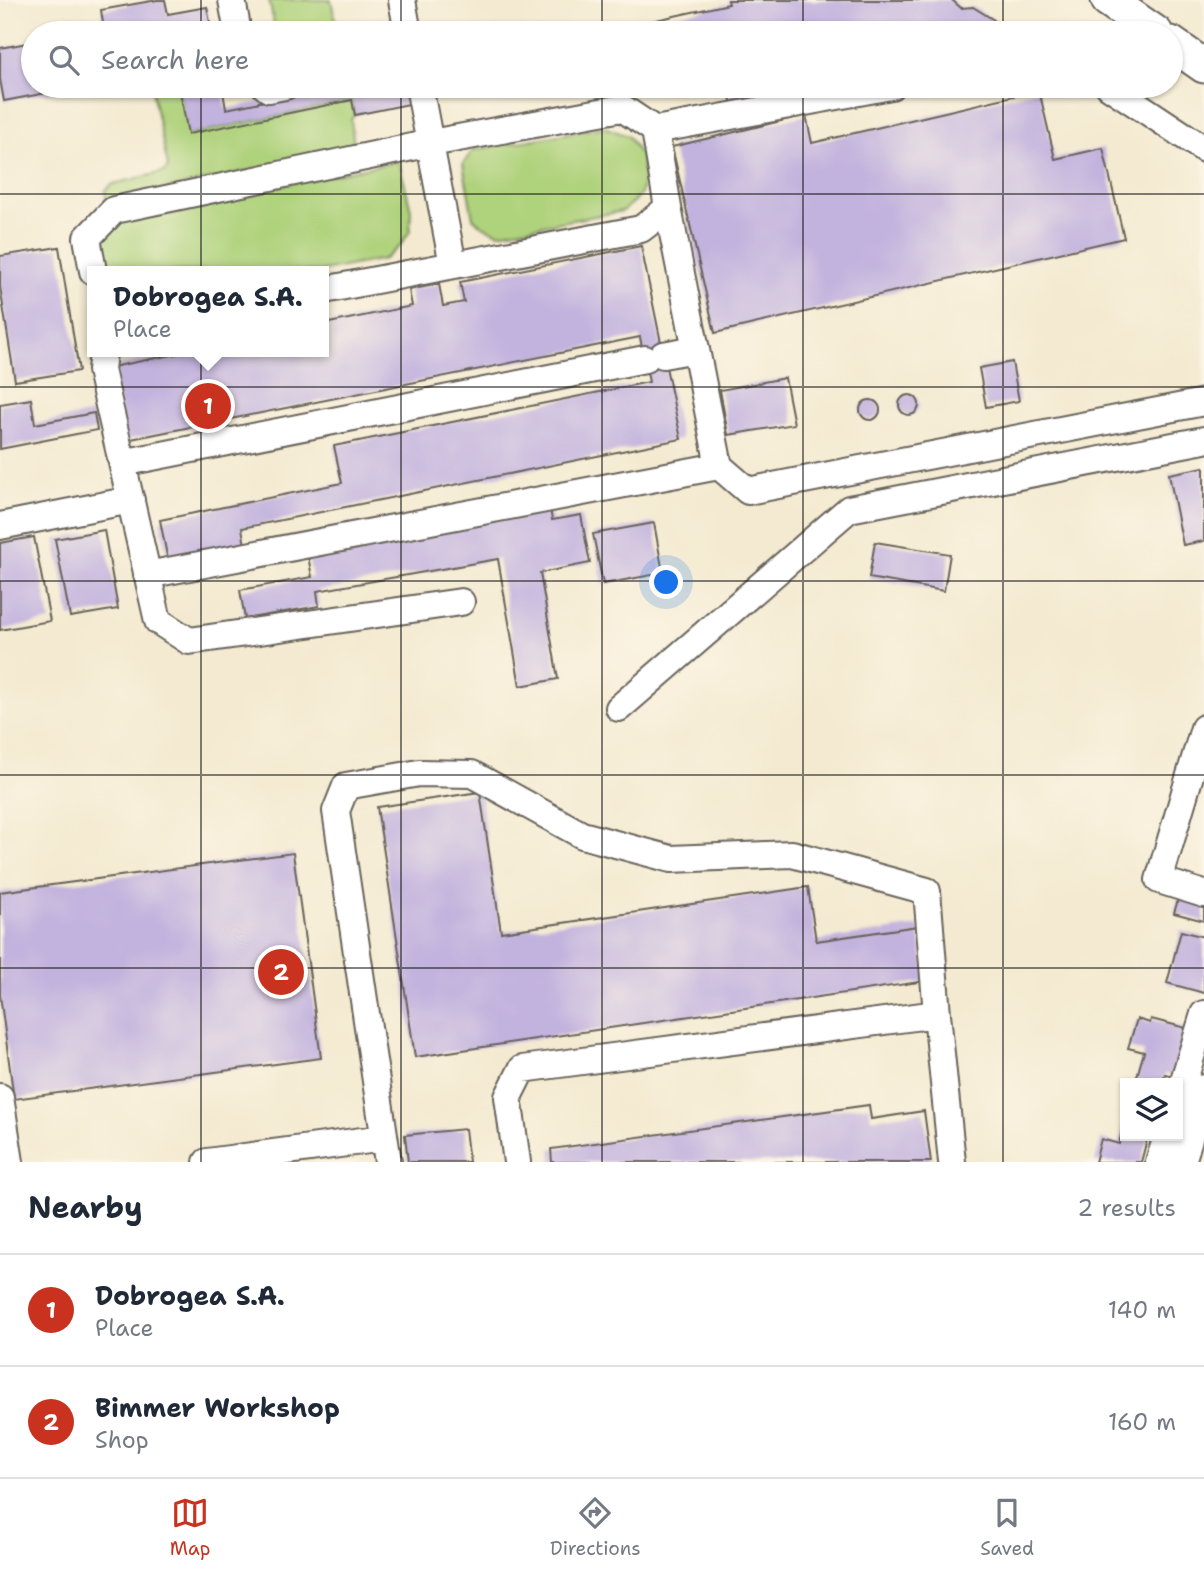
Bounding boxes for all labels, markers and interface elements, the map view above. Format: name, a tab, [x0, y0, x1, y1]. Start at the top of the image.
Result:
search box	[21, 21, 1183, 98]
icon: search	[45, 41, 83, 79]
text: Search here	[101, 42, 250, 77]
popup	[87, 266, 329, 357]
text: Dobrogea S.A.	[113, 279, 303, 314]
text: Place	[113, 314, 172, 344]
pin: 1	[185, 380, 231, 432]
your location	[649, 565, 683, 599]
pin: 2	[258, 946, 304, 998]
map controls	[1120, 1078, 1183, 1141]
button: layers	[1120, 1078, 1183, 1141]
text: Nearby	[28, 1187, 143, 1228]
text: 2 results	[1077, 1193, 1176, 1223]
text: Dobrogea S.A.	[95, 1278, 285, 1313]
text: 1	[46, 1295, 56, 1325]
text: 140 m	[1108, 1295, 1176, 1325]
text: Place	[95, 1313, 154, 1343]
text: Bimmer Workshop	[95, 1390, 340, 1425]
text: 2	[43, 1407, 59, 1437]
text: 160 m	[1108, 1407, 1176, 1437]
text: Shop	[95, 1425, 149, 1455]
tab: Map	[170, 1494, 210, 1561]
tab: Directions	[550, 1494, 641, 1561]
tab: Saved	[980, 1494, 1034, 1561]

